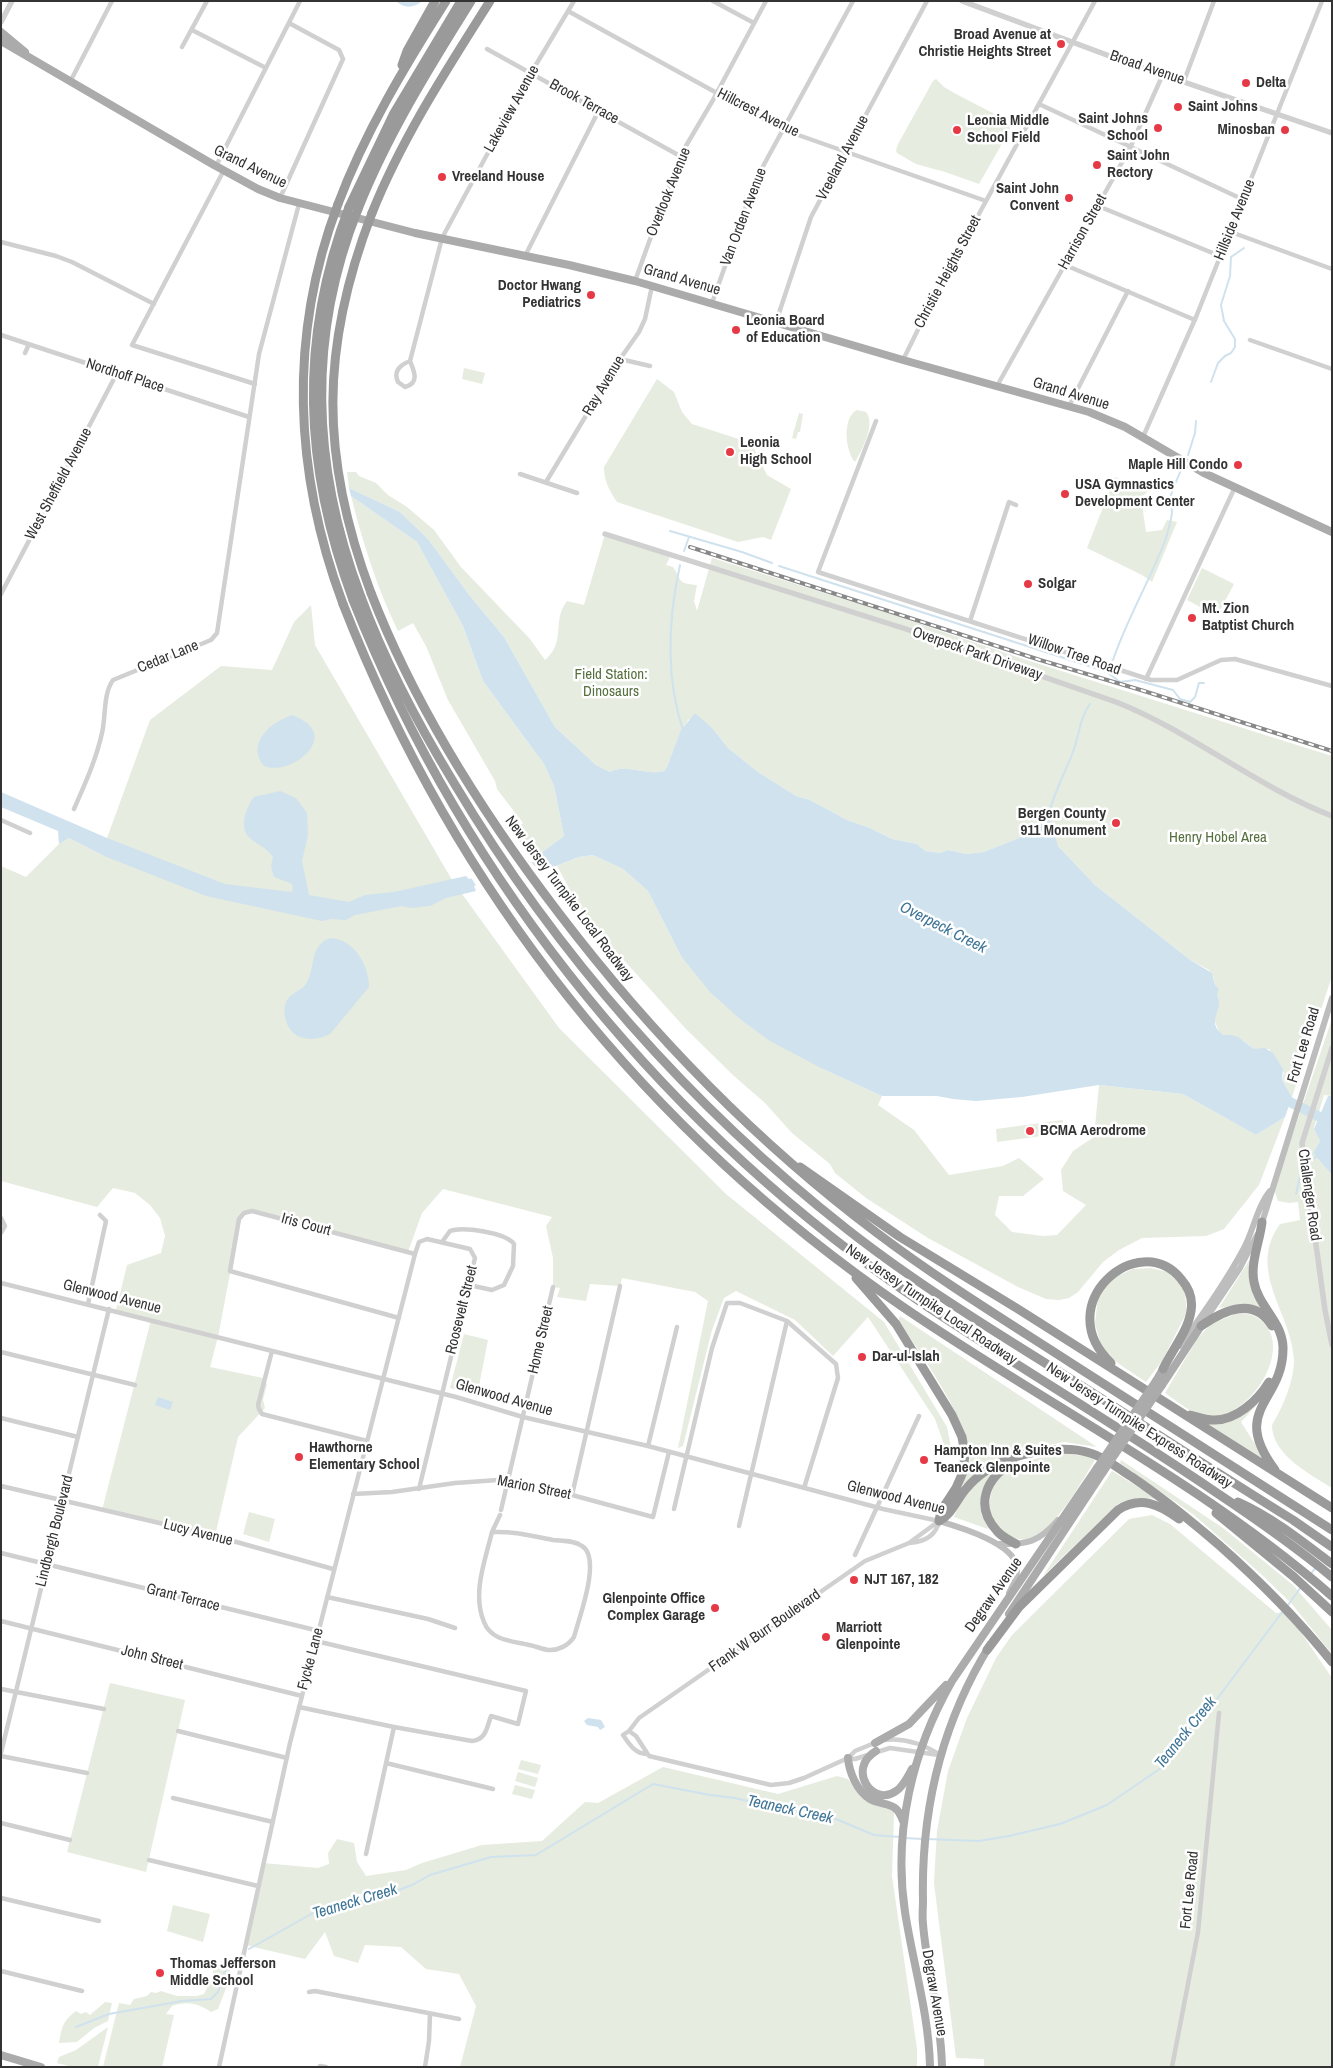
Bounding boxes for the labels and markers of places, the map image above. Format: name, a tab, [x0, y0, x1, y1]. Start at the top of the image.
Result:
place label: Broad Avenue at Christie Heights Street	[918, 26, 1051, 61]
marker: Broad Avenue at Christie Heights Street	[1055, 38, 1067, 50]
place label: Delta	[1256, 74, 1286, 92]
marker: Delta	[1240, 77, 1252, 89]
place label: Saint Johns	[1188, 98, 1258, 116]
marker: Saint Johns	[1172, 101, 1184, 113]
place label: Saint Johns School	[1078, 110, 1148, 145]
place label: Leonia Middle School Field	[967, 112, 1049, 147]
place label: Minosban	[1218, 121, 1275, 139]
marker: Saint Johns School	[1152, 122, 1164, 134]
marker: Leonia Middle School Field	[951, 124, 963, 136]
marker: Minosban	[1279, 124, 1291, 136]
place label: Saint John Rectory	[1107, 147, 1170, 182]
marker: Saint John Rectory	[1091, 159, 1103, 171]
place label: Vreeland House	[452, 168, 544, 186]
marker: Vreeland House	[436, 171, 448, 183]
place label: Saint John Convent	[996, 180, 1059, 215]
marker: Saint John Convent	[1063, 192, 1075, 204]
place label: Doctor Hwang Pediatrics	[498, 277, 581, 312]
marker: Doctor Hwang Pediatrics	[585, 289, 597, 301]
place label: Leonia Board of Education	[746, 312, 825, 347]
marker: Leonia Board of Education	[730, 324, 742, 336]
place label: Leonia High School	[740, 434, 812, 469]
marker: Leonia High School	[724, 446, 736, 458]
place label: Maple Hill Condo	[1128, 456, 1228, 474]
marker: Maple Hill Condo	[1232, 459, 1244, 471]
place label: USA Gymnastics Development Center	[1075, 476, 1195, 511]
marker: USA Gymnastics Development Center	[1059, 488, 1071, 500]
place label: Solgar	[1038, 575, 1076, 593]
marker: Solgar	[1022, 578, 1034, 590]
place label: Mt. Zion Batptist Church	[1202, 600, 1294, 635]
marker: Mt. Zion Batptist Church	[1186, 612, 1198, 624]
place label: Bergen County 911 Monument	[1018, 805, 1106, 840]
marker: Bergen County 911 Monument	[1110, 817, 1122, 829]
place label: BCMA Aerodrome	[1040, 1122, 1146, 1140]
marker: BCMA Aerodrome	[1024, 1125, 1036, 1137]
place label: Dar-ul-Islah	[872, 1348, 940, 1366]
marker: Dar-ul-Islah	[856, 1351, 868, 1363]
place label: Hawthorne Elementary School	[309, 1439, 420, 1474]
place label: Hampton Inn & Suites Teaneck Glenpointe	[934, 1442, 1062, 1477]
marker: Hawthorne Elementary School	[293, 1451, 305, 1463]
marker: Hampton Inn & Suites Teaneck Glenpointe	[918, 1454, 930, 1466]
place label: NJT 167, 182	[864, 1571, 939, 1589]
marker: NJT 167, 182	[848, 1574, 860, 1586]
place label: Glenpointe Office Complex Garage	[602, 1590, 705, 1625]
marker: Glenpointe Office Complex Garage	[709, 1602, 721, 1614]
place label: Marriott Glenpointe	[836, 1619, 900, 1654]
marker: Marriott Glenpointe	[820, 1631, 832, 1643]
place label: Thomas Jefferson Middle School	[170, 1955, 276, 1990]
marker: Thomas Jefferson Middle School	[154, 1967, 166, 1979]

